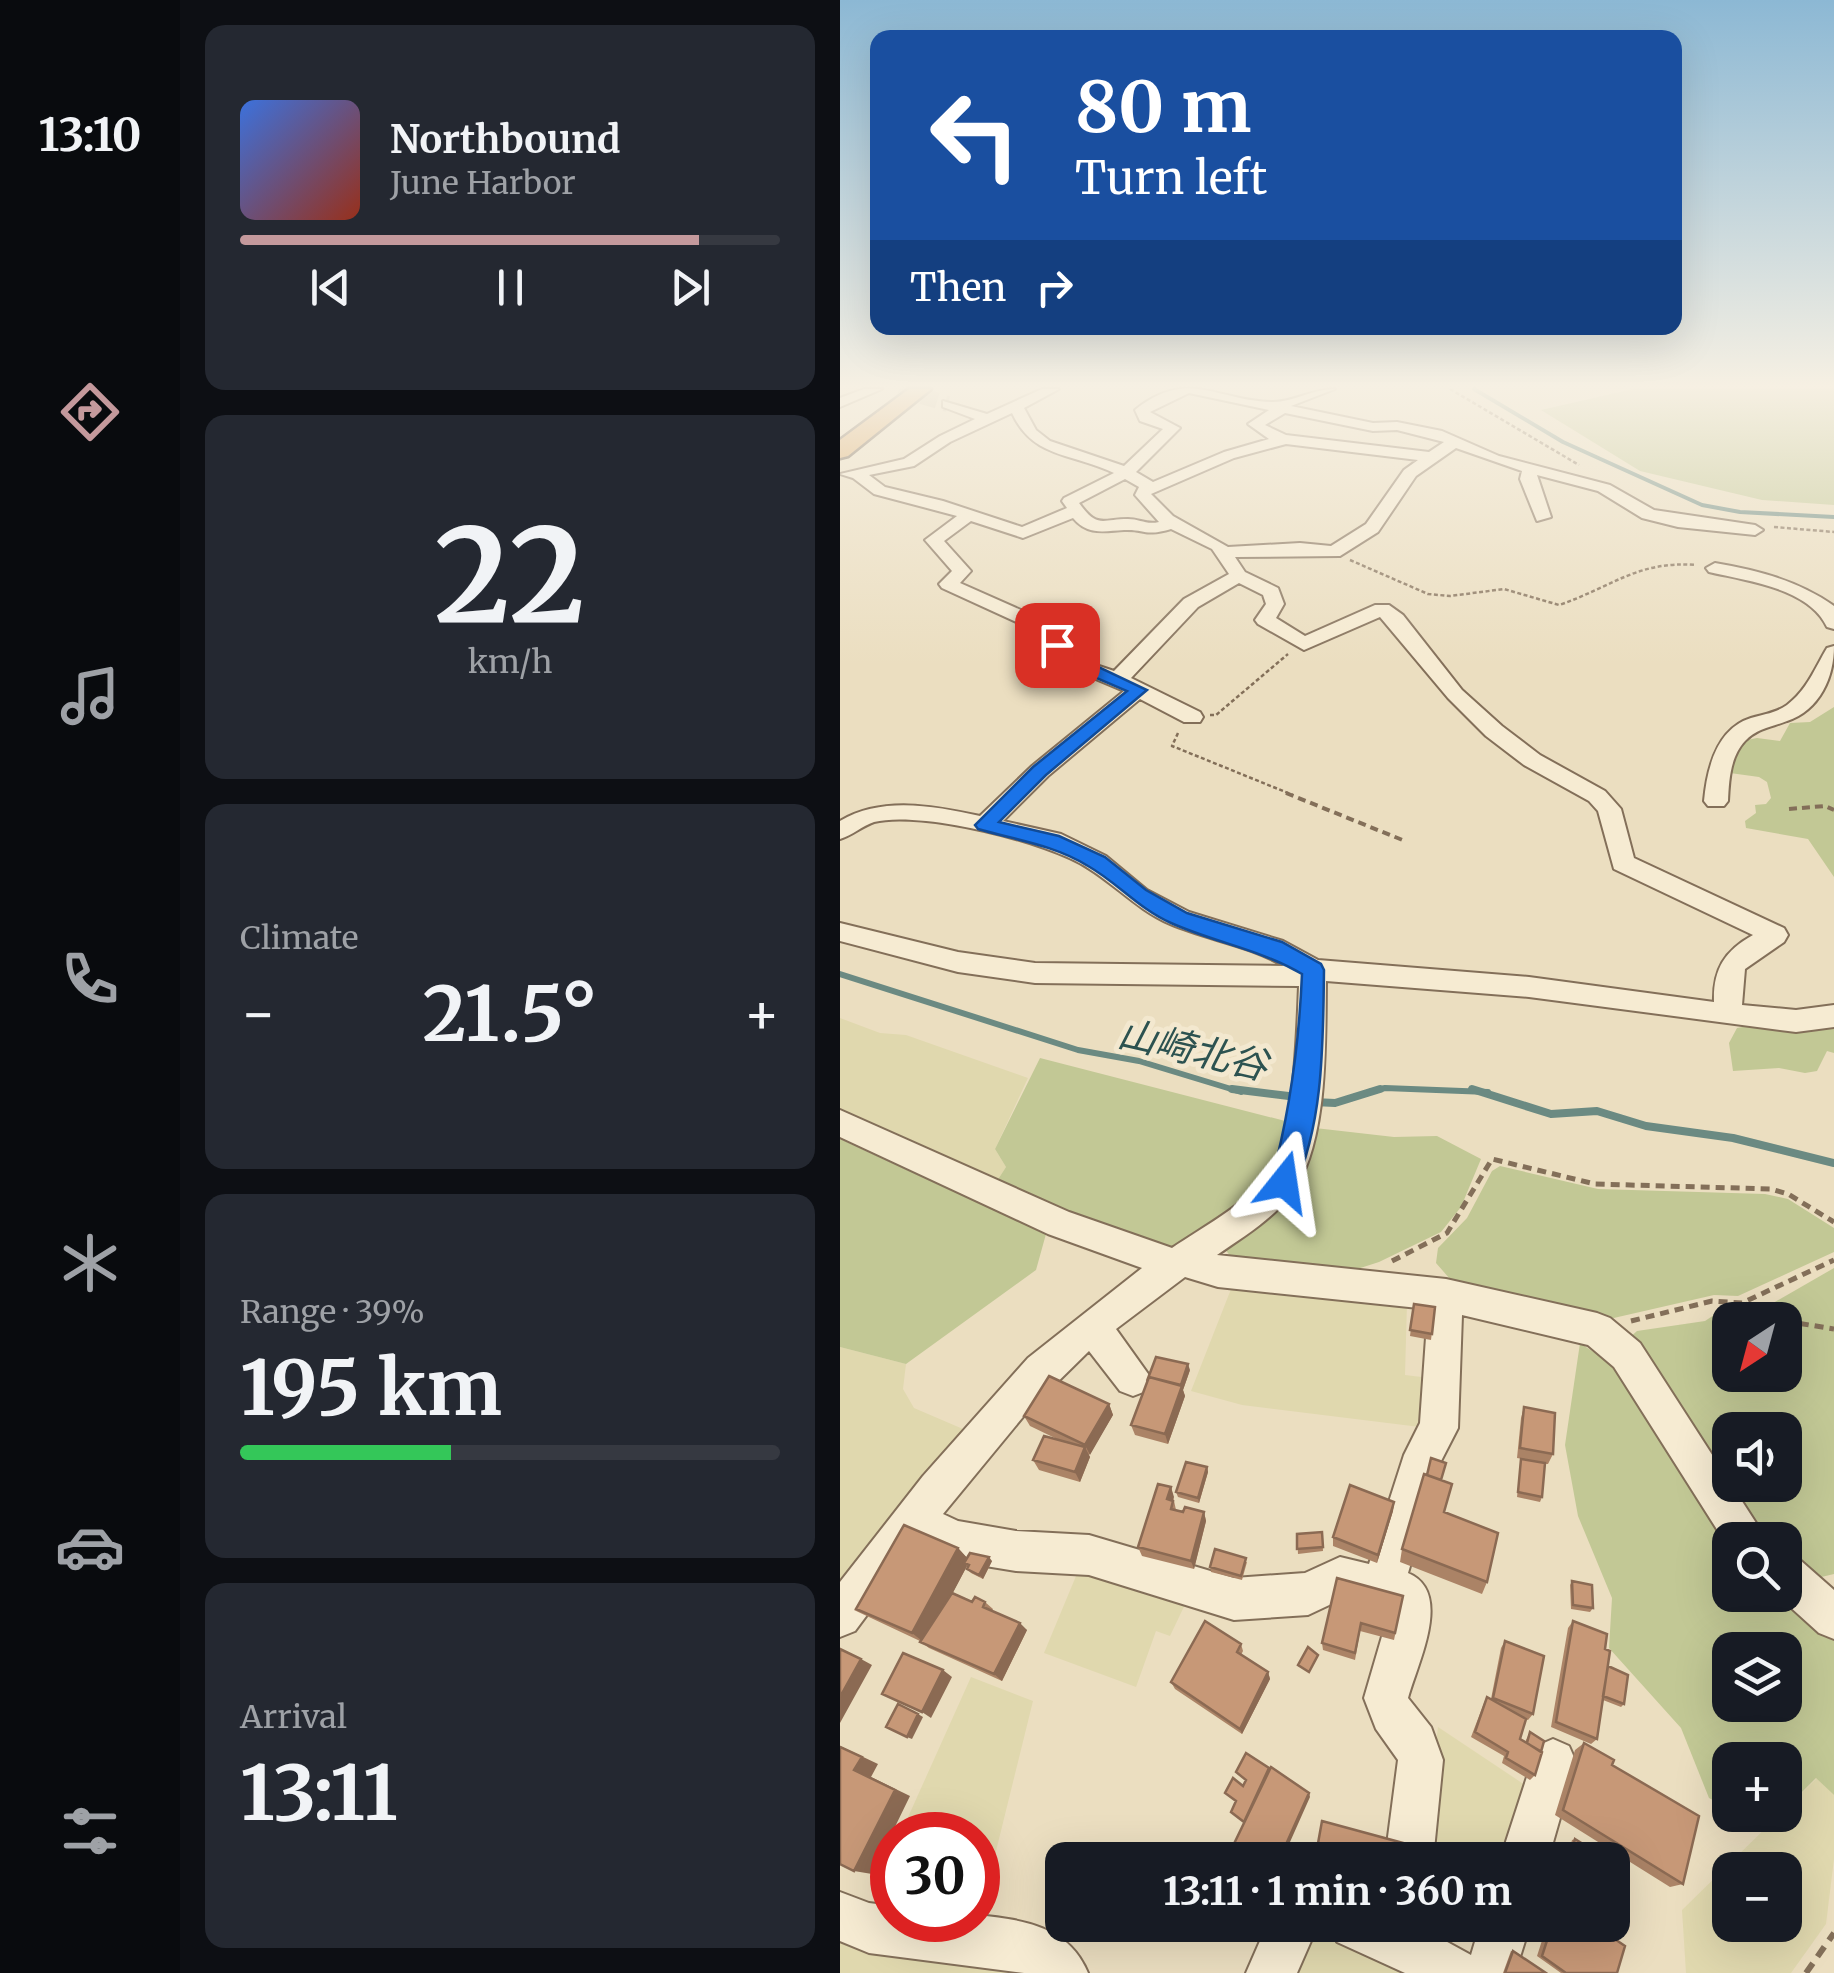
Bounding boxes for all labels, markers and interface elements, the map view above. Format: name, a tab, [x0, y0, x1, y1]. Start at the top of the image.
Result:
text: 80 m	[1075, 63, 1251, 151]
icon: left	[910, 70, 1040, 200]
text: 13:10	[39, 107, 142, 163]
text: Northbound	[390, 116, 620, 163]
text: Turn left	[1075, 150, 1267, 206]
text: June Harbor	[390, 163, 576, 203]
icon: previous	[303, 260, 358, 315]
icon: pause	[483, 260, 538, 315]
icon: next	[663, 260, 718, 315]
icon: right	[1027, 260, 1082, 315]
text: Then	[910, 264, 1007, 311]
icon: directions	[55, 377, 125, 447]
text: 22	[434, 495, 586, 658]
pin	[1015, 603, 1100, 688]
icon: arrive	[1030, 618, 1085, 673]
text: km/h	[468, 642, 552, 682]
icon: music	[55, 661, 125, 731]
text: Climate	[240, 918, 358, 958]
icon: phone	[55, 944, 125, 1014]
text: 21.5°	[423, 967, 597, 1061]
text: −	[240, 979, 277, 1048]
text: +	[743, 979, 780, 1048]
water label: 山崎北谷	[1114, 1010, 1275, 1090]
position arrow	[1232, 1130, 1336, 1234]
icon: climate	[55, 1228, 125, 1298]
text: Range · 39%	[240, 1292, 425, 1332]
north arrow	[1712, 1302, 1802, 1392]
map controls	[1712, 1302, 1802, 1942]
text: 195 km	[240, 1341, 502, 1435]
button: sound	[1712, 1412, 1802, 1502]
icon: car	[55, 1512, 125, 1582]
button: search	[1712, 1522, 1802, 1612]
button: layers	[1712, 1632, 1802, 1722]
text: Arrival	[240, 1697, 347, 1737]
button: +	[1712, 1742, 1802, 1832]
text: 13:11	[240, 1746, 398, 1840]
icon: filters	[55, 1796, 125, 1866]
speed limit sign: 30	[870, 1812, 1000, 1942]
button: −	[1712, 1852, 1802, 1942]
text: 13:11 · 1 min · 360 m	[1163, 1868, 1512, 1915]

